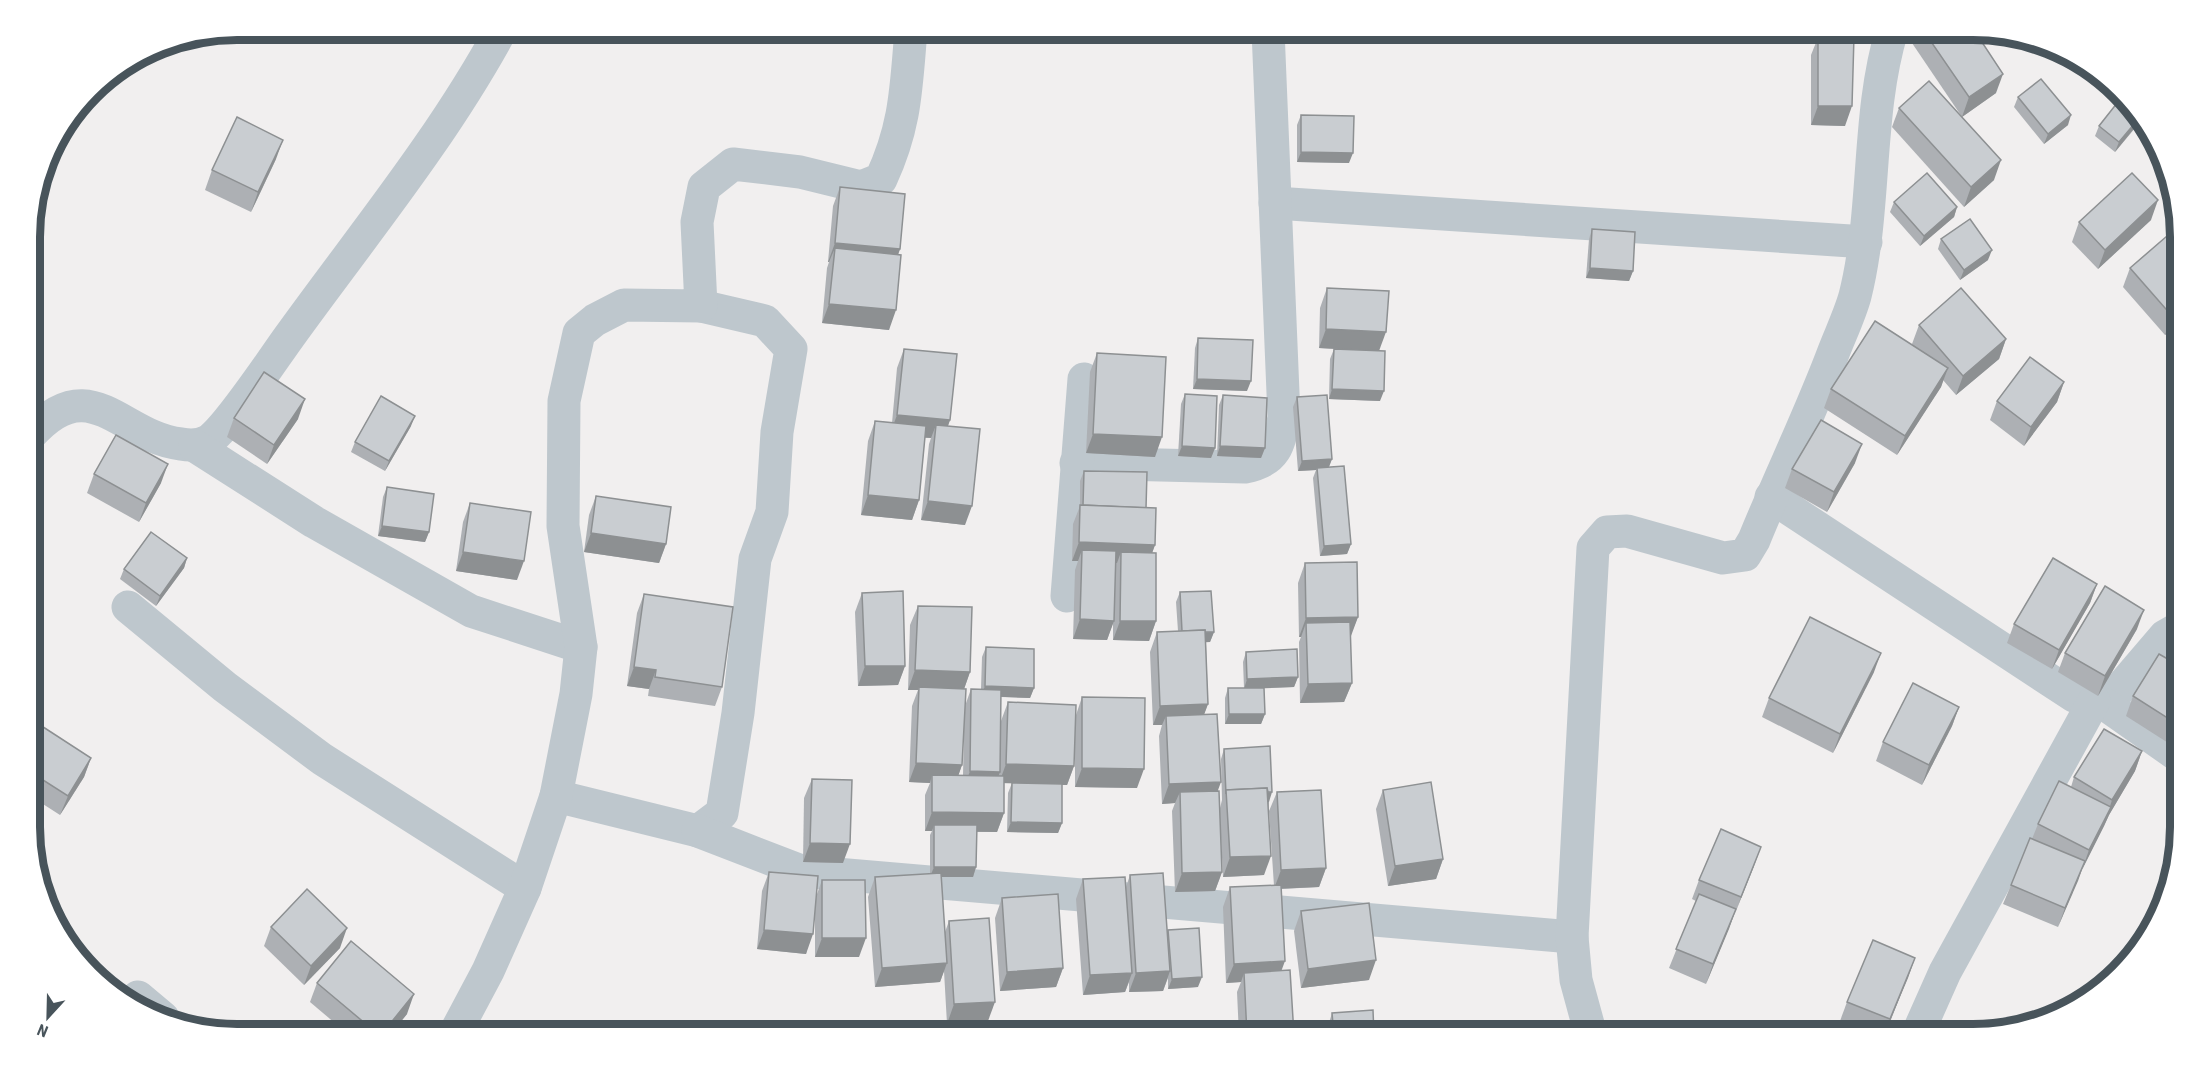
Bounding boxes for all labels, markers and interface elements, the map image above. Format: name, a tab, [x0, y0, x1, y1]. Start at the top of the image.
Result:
north arrow	[18, 987, 78, 1047]
text: N	[34, 1020, 51, 1041]

